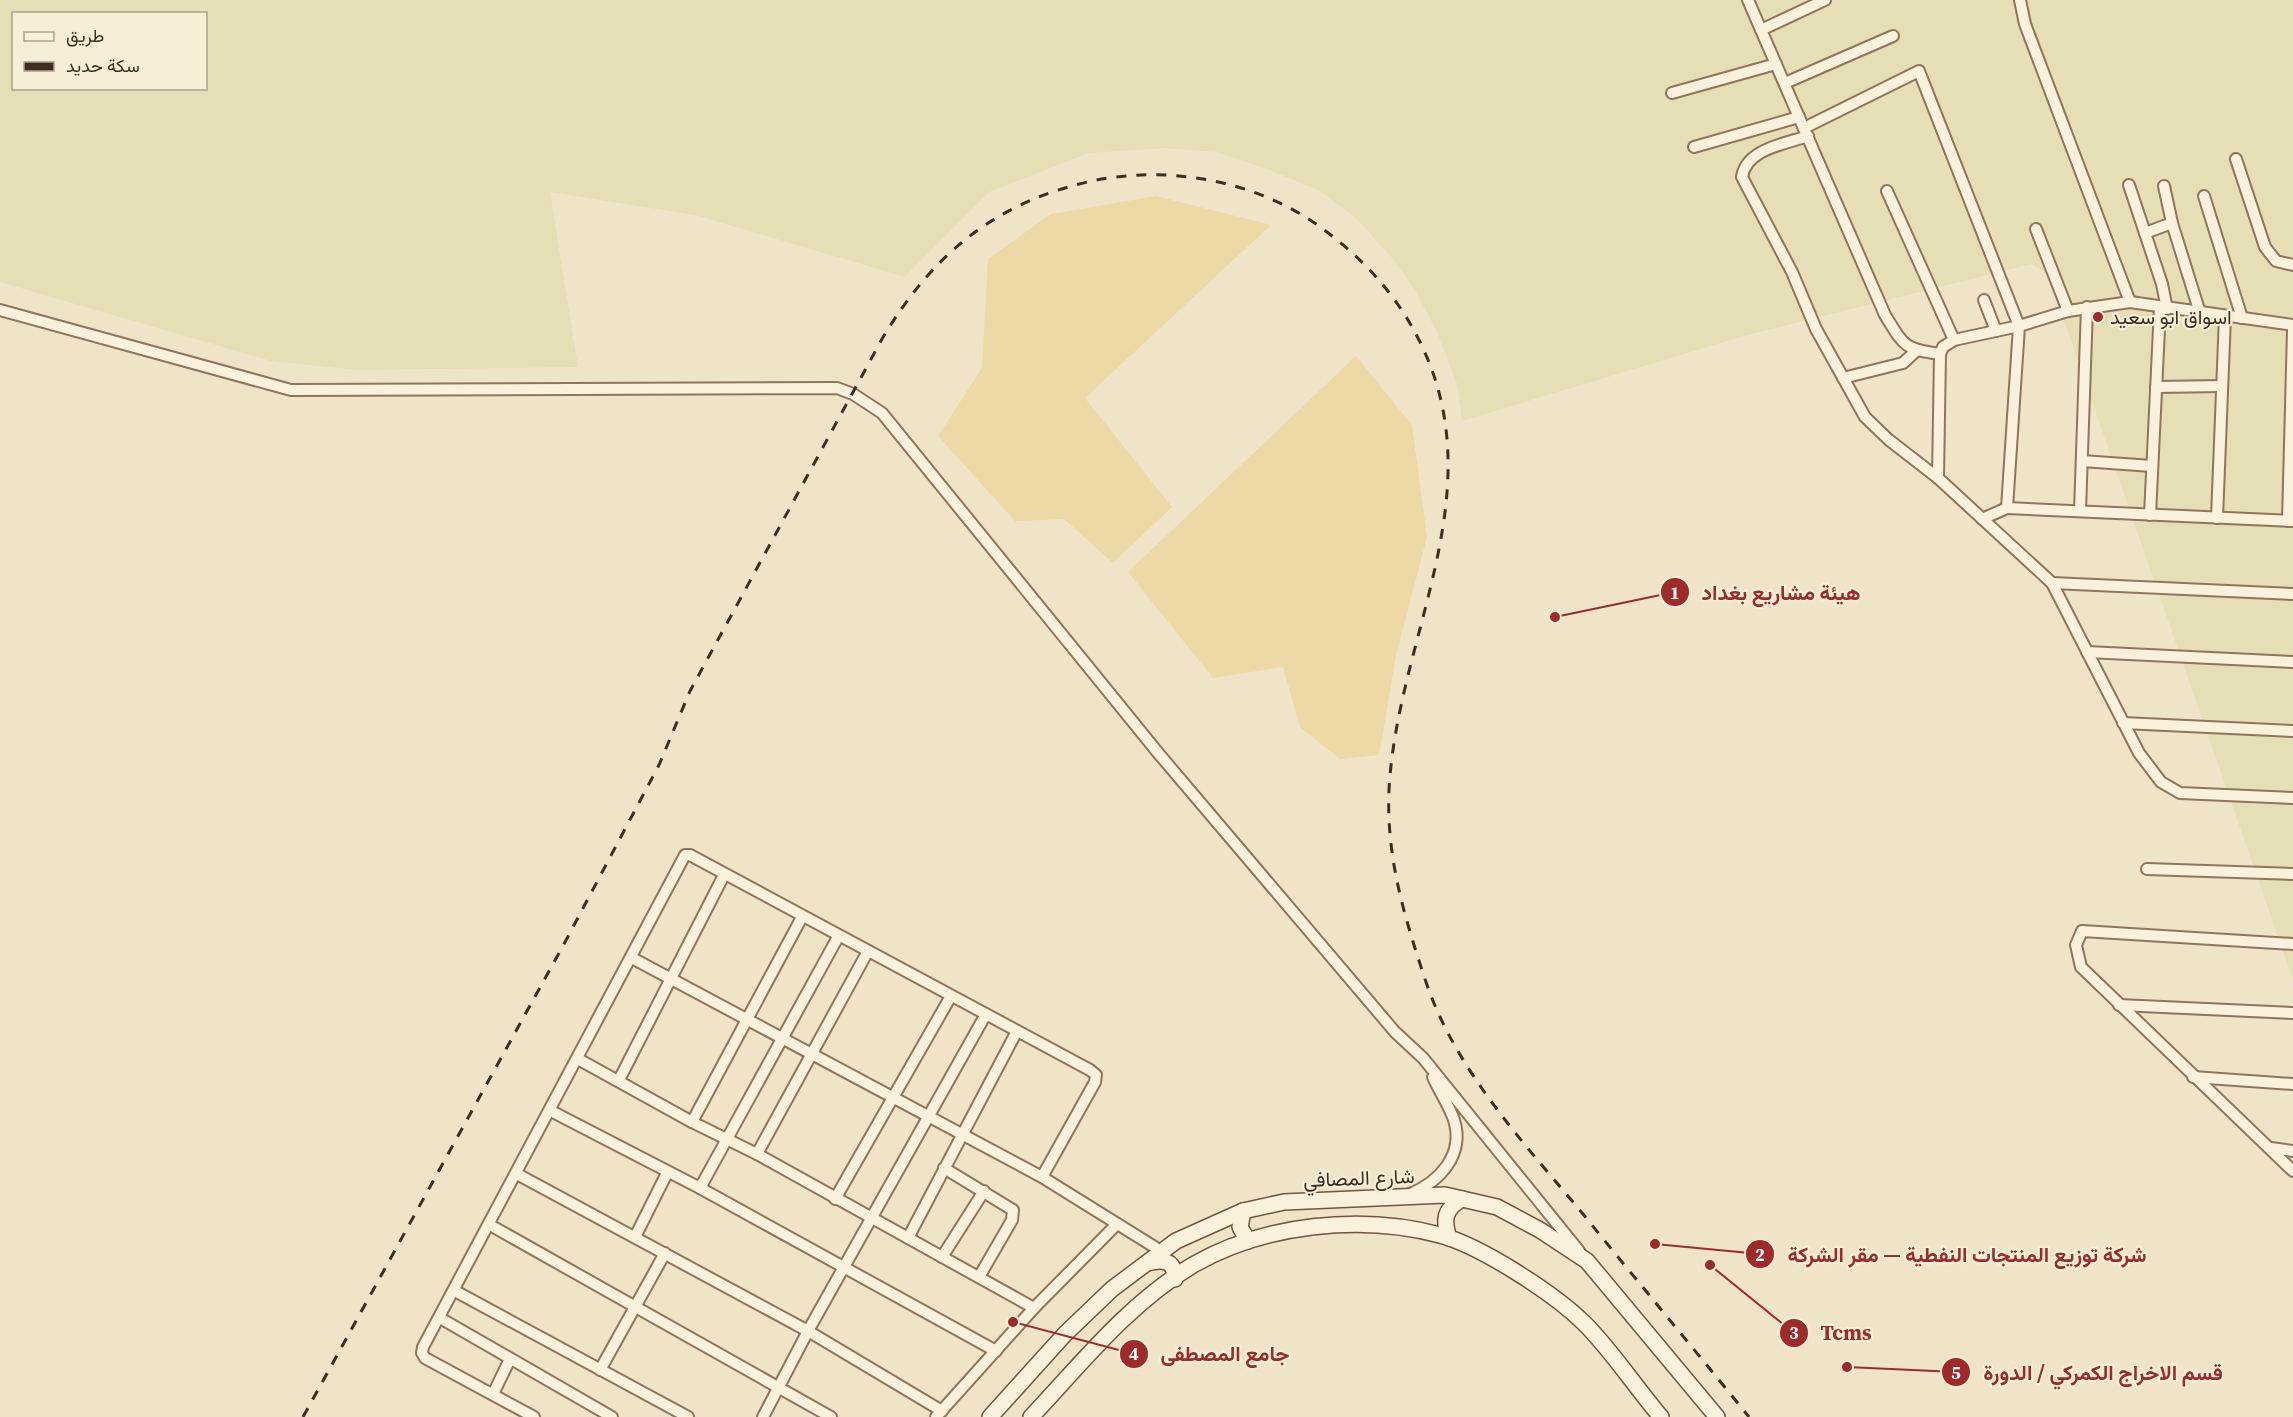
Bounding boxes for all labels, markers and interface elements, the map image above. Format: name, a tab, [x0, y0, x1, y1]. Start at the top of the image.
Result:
legend	[12, 12, 207, 90]
text: طريق	[66, 23, 104, 48]
text: سكة حديد	[66, 53, 140, 78]
place label: اسواق ابو سعيد	[2110, 303, 2232, 331]
marker: اسواق ابو سعيد	[2091, 310, 2105, 324]
callout: هيئة مشاريع بغداد	[1660, 573, 1873, 612]
text: هيئة مشاريع بغداد	[1701, 578, 1861, 607]
text: 1	[1670, 580, 1680, 605]
street label: شارع المصافي	[1303, 1162, 1415, 1197]
callout: شركة توزيع المنتجات النفطية — مقر الشركة	[1745, 1235, 2158, 1274]
text: شركة توزيع المنتجات النفطية — مقر الشركة	[1787, 1240, 2147, 1269]
text: 2	[1755, 1242, 1765, 1267]
callout: Tcms	[1779, 1314, 1884, 1353]
text: Tcms	[1820, 1318, 1872, 1347]
text: 3	[1789, 1320, 1799, 1345]
callout: جامع المصطفى	[1119, 1334, 1302, 1373]
text: جامع المصطفى	[1160, 1339, 1290, 1368]
text: 4	[1129, 1341, 1139, 1366]
callout: قسم الاخراج الكمركي / الدورة	[1941, 1353, 2234, 1392]
text: قسم الاخراج الكمركي / الدورة	[1983, 1358, 2223, 1390]
text: 5	[1951, 1360, 1961, 1385]

